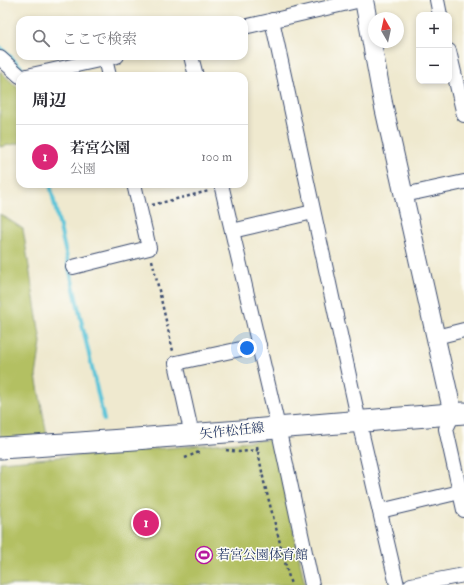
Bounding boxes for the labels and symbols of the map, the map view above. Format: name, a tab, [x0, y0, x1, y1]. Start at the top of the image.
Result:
north arrow	[368, 12, 404, 48]
your location	[237, 338, 257, 358]
street label: 矢作松任線	[199, 420, 265, 442]
pin: 1	[133, 508, 159, 538]
sports icon: 若宮公園体育館	[194, 545, 214, 565]
place label: 若宮公園体育館	[217, 547, 308, 563]

